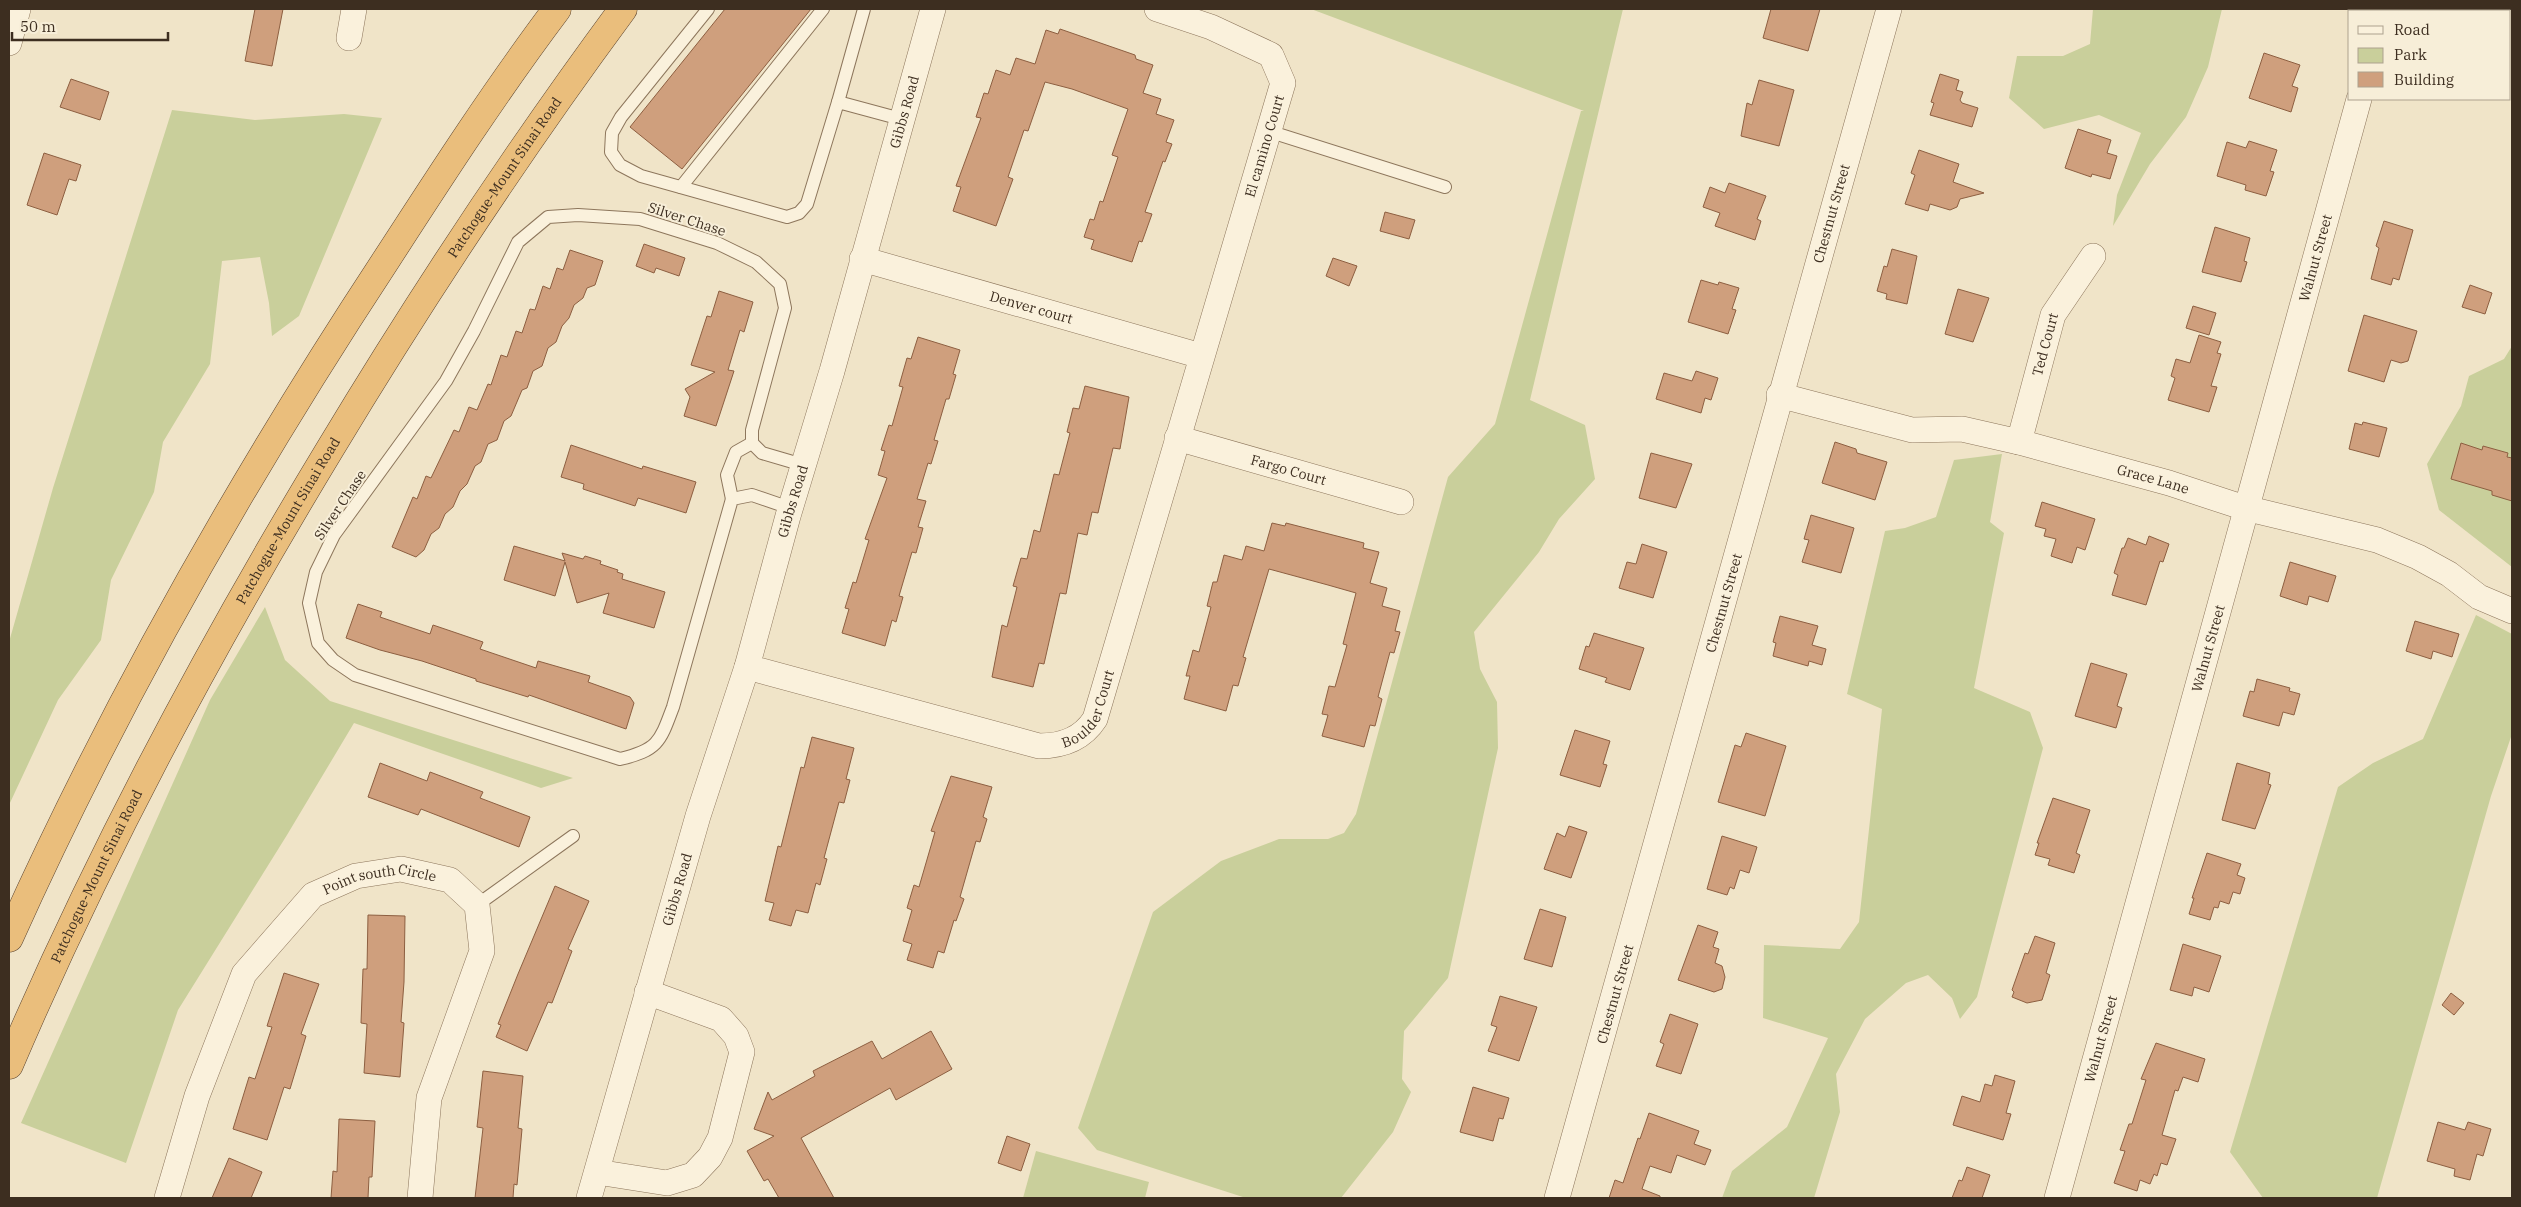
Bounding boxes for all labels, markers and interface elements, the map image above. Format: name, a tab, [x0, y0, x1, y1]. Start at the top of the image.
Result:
scale bar	[12, 10, 169, 42]
legend	[2348, 10, 2511, 100]
text: 50 m	[20, 17, 56, 36]
text: Road	[2394, 20, 2430, 39]
text: Park	[2394, 45, 2427, 64]
text: Building	[2394, 70, 2454, 89]
street label: Gibbs Road	[886, 73, 923, 150]
street label: Patchogue-Mount Sinai Road	[443, 93, 566, 261]
street label: El camino Court	[1241, 93, 1288, 199]
street label: Chestnut Street	[1809, 162, 1854, 265]
street label: Silver Chase	[646, 198, 728, 240]
street label: Walnut Street	[2295, 212, 2336, 304]
street label: Denver court	[988, 287, 1075, 328]
street label: Ted Court	[2028, 311, 2062, 378]
street label: Patchogue-Mount Sinai Road	[232, 434, 344, 607]
street label: Fargo Court	[1249, 451, 1328, 489]
street label: Grace Lane	[2115, 460, 2191, 498]
street label: Gibbs Road	[774, 462, 812, 540]
street label: Silver Chase	[310, 466, 370, 544]
street label: Chestnut Street	[1701, 551, 1746, 655]
street label: Walnut Street	[2187, 603, 2229, 694]
street label: Boulder Court	[1059, 668, 1118, 752]
street label: Patchogue-Mount Sinai Road	[47, 786, 146, 966]
street label: Gibbs Road	[658, 850, 696, 928]
street label: Point south Circle	[320, 860, 438, 899]
street label: Chestnut Street	[1593, 942, 1638, 1046]
street label: Walnut Street	[2080, 993, 2121, 1085]

